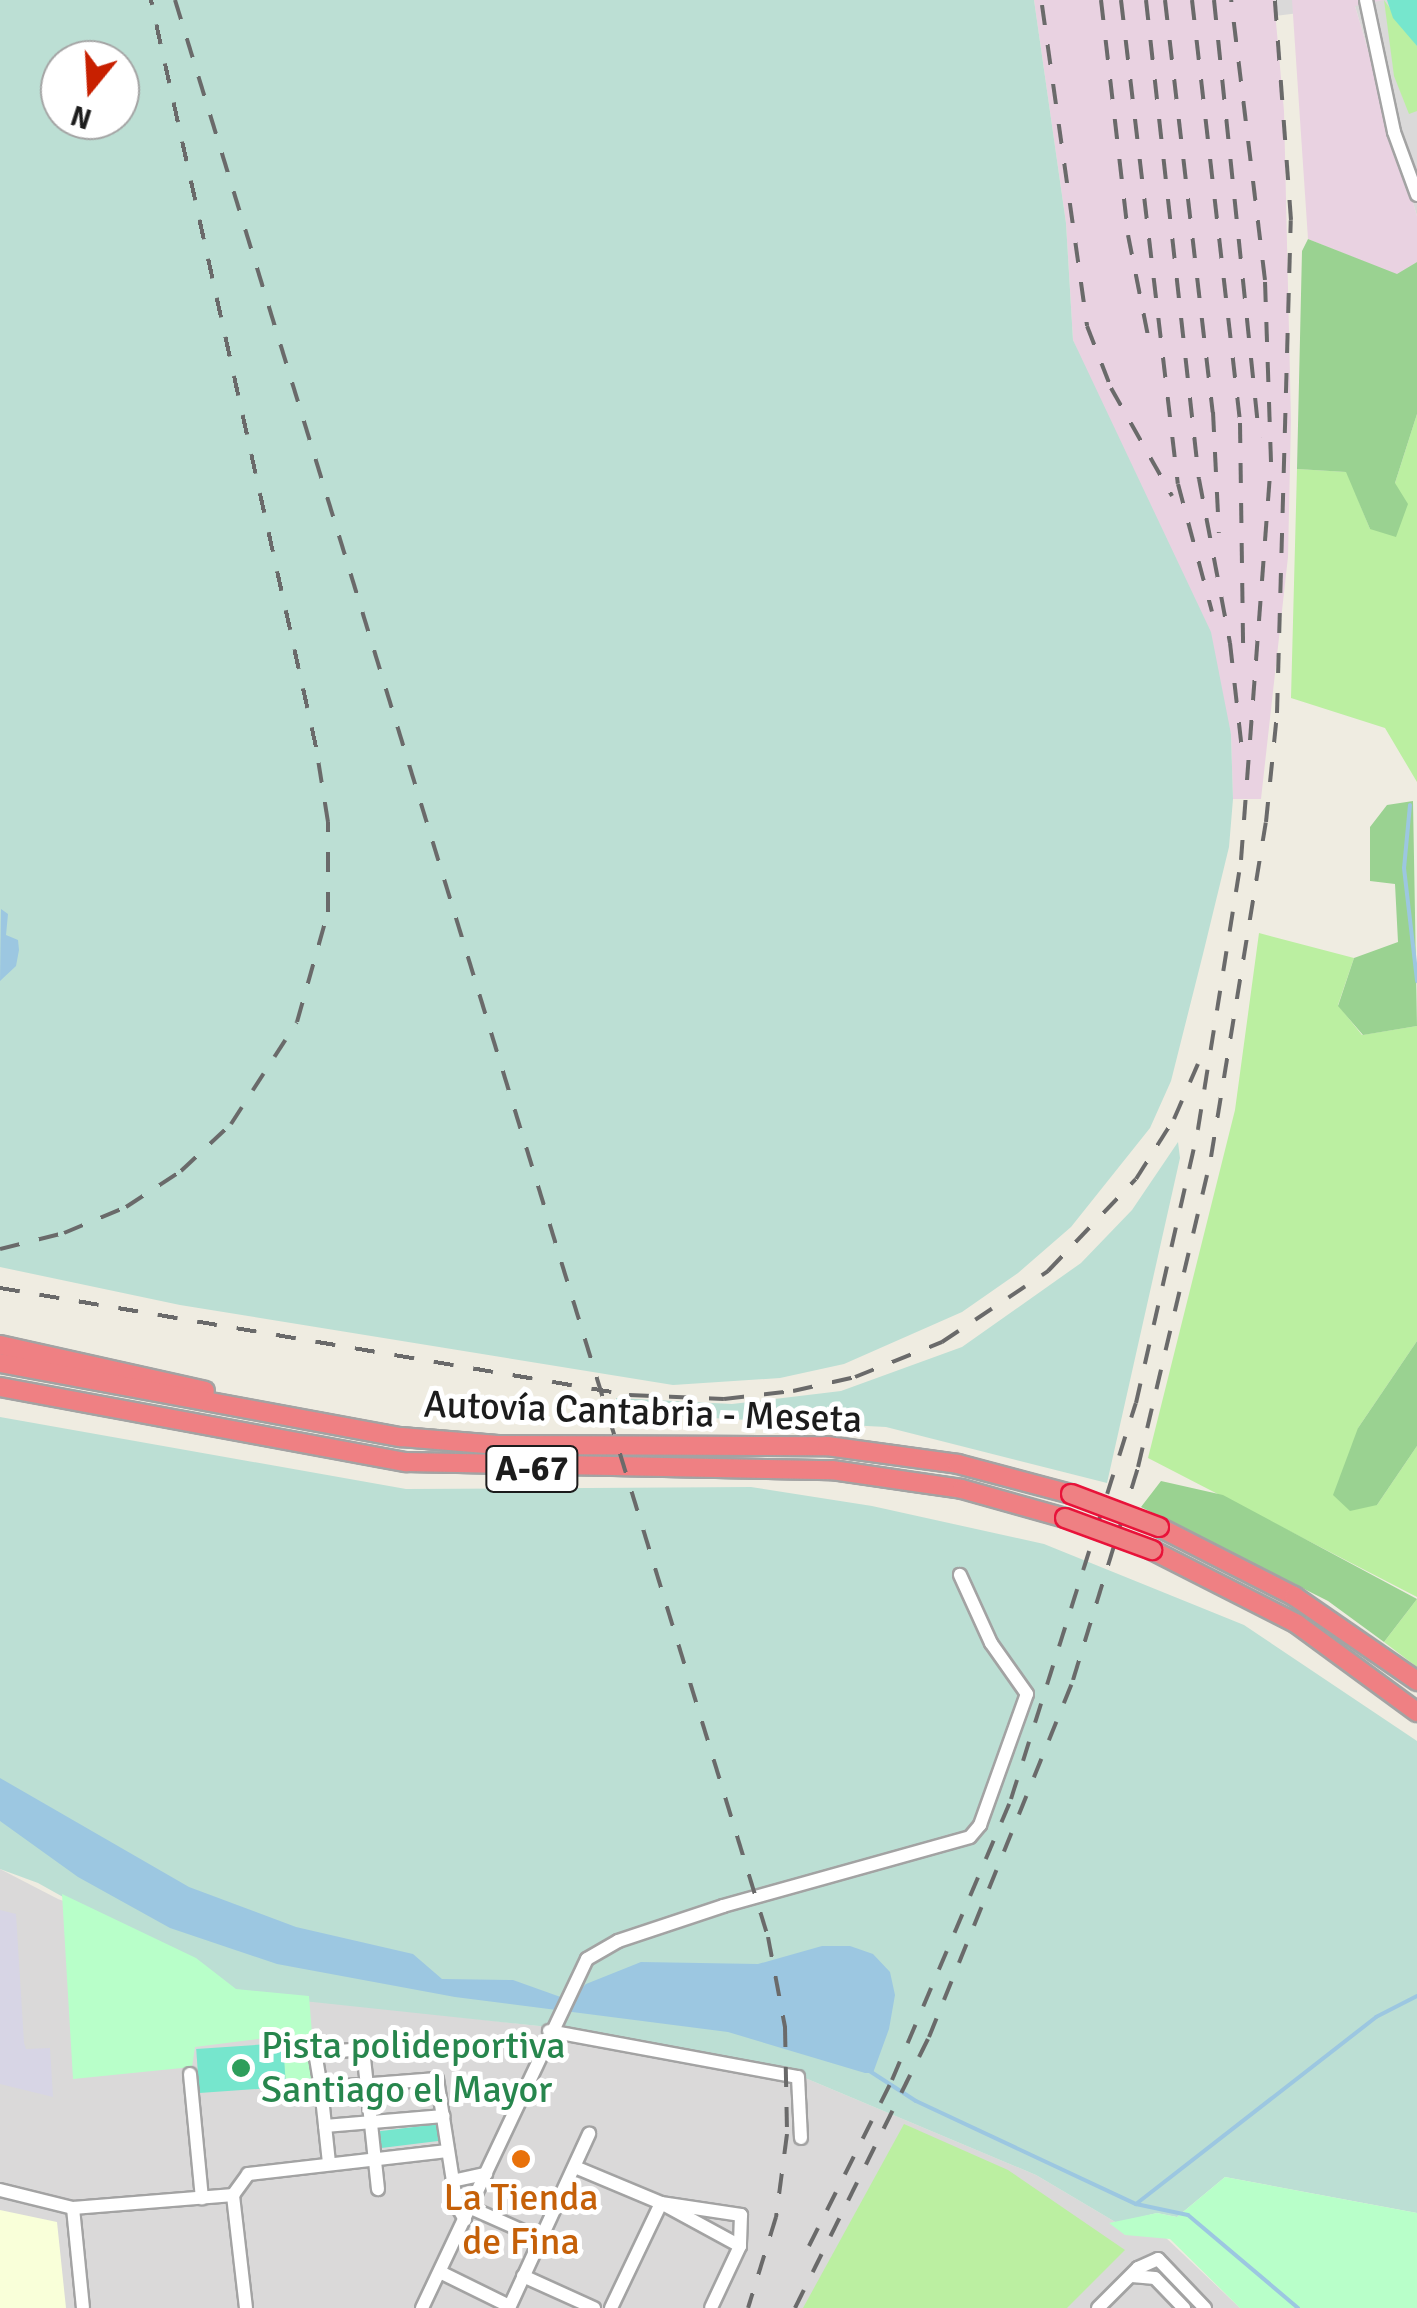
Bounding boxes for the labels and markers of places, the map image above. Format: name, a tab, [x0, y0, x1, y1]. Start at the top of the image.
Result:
place label: Pista polideportiva Santiago el Mayor	[261, 2023, 565, 2112]
marker: Pista polideportiva Santiago el Mayor	[230, 2057, 252, 2079]
marker: La Tienda de Fina	[510, 2148, 532, 2170]
place label: La Tienda de Fina	[443, 2175, 599, 2264]

